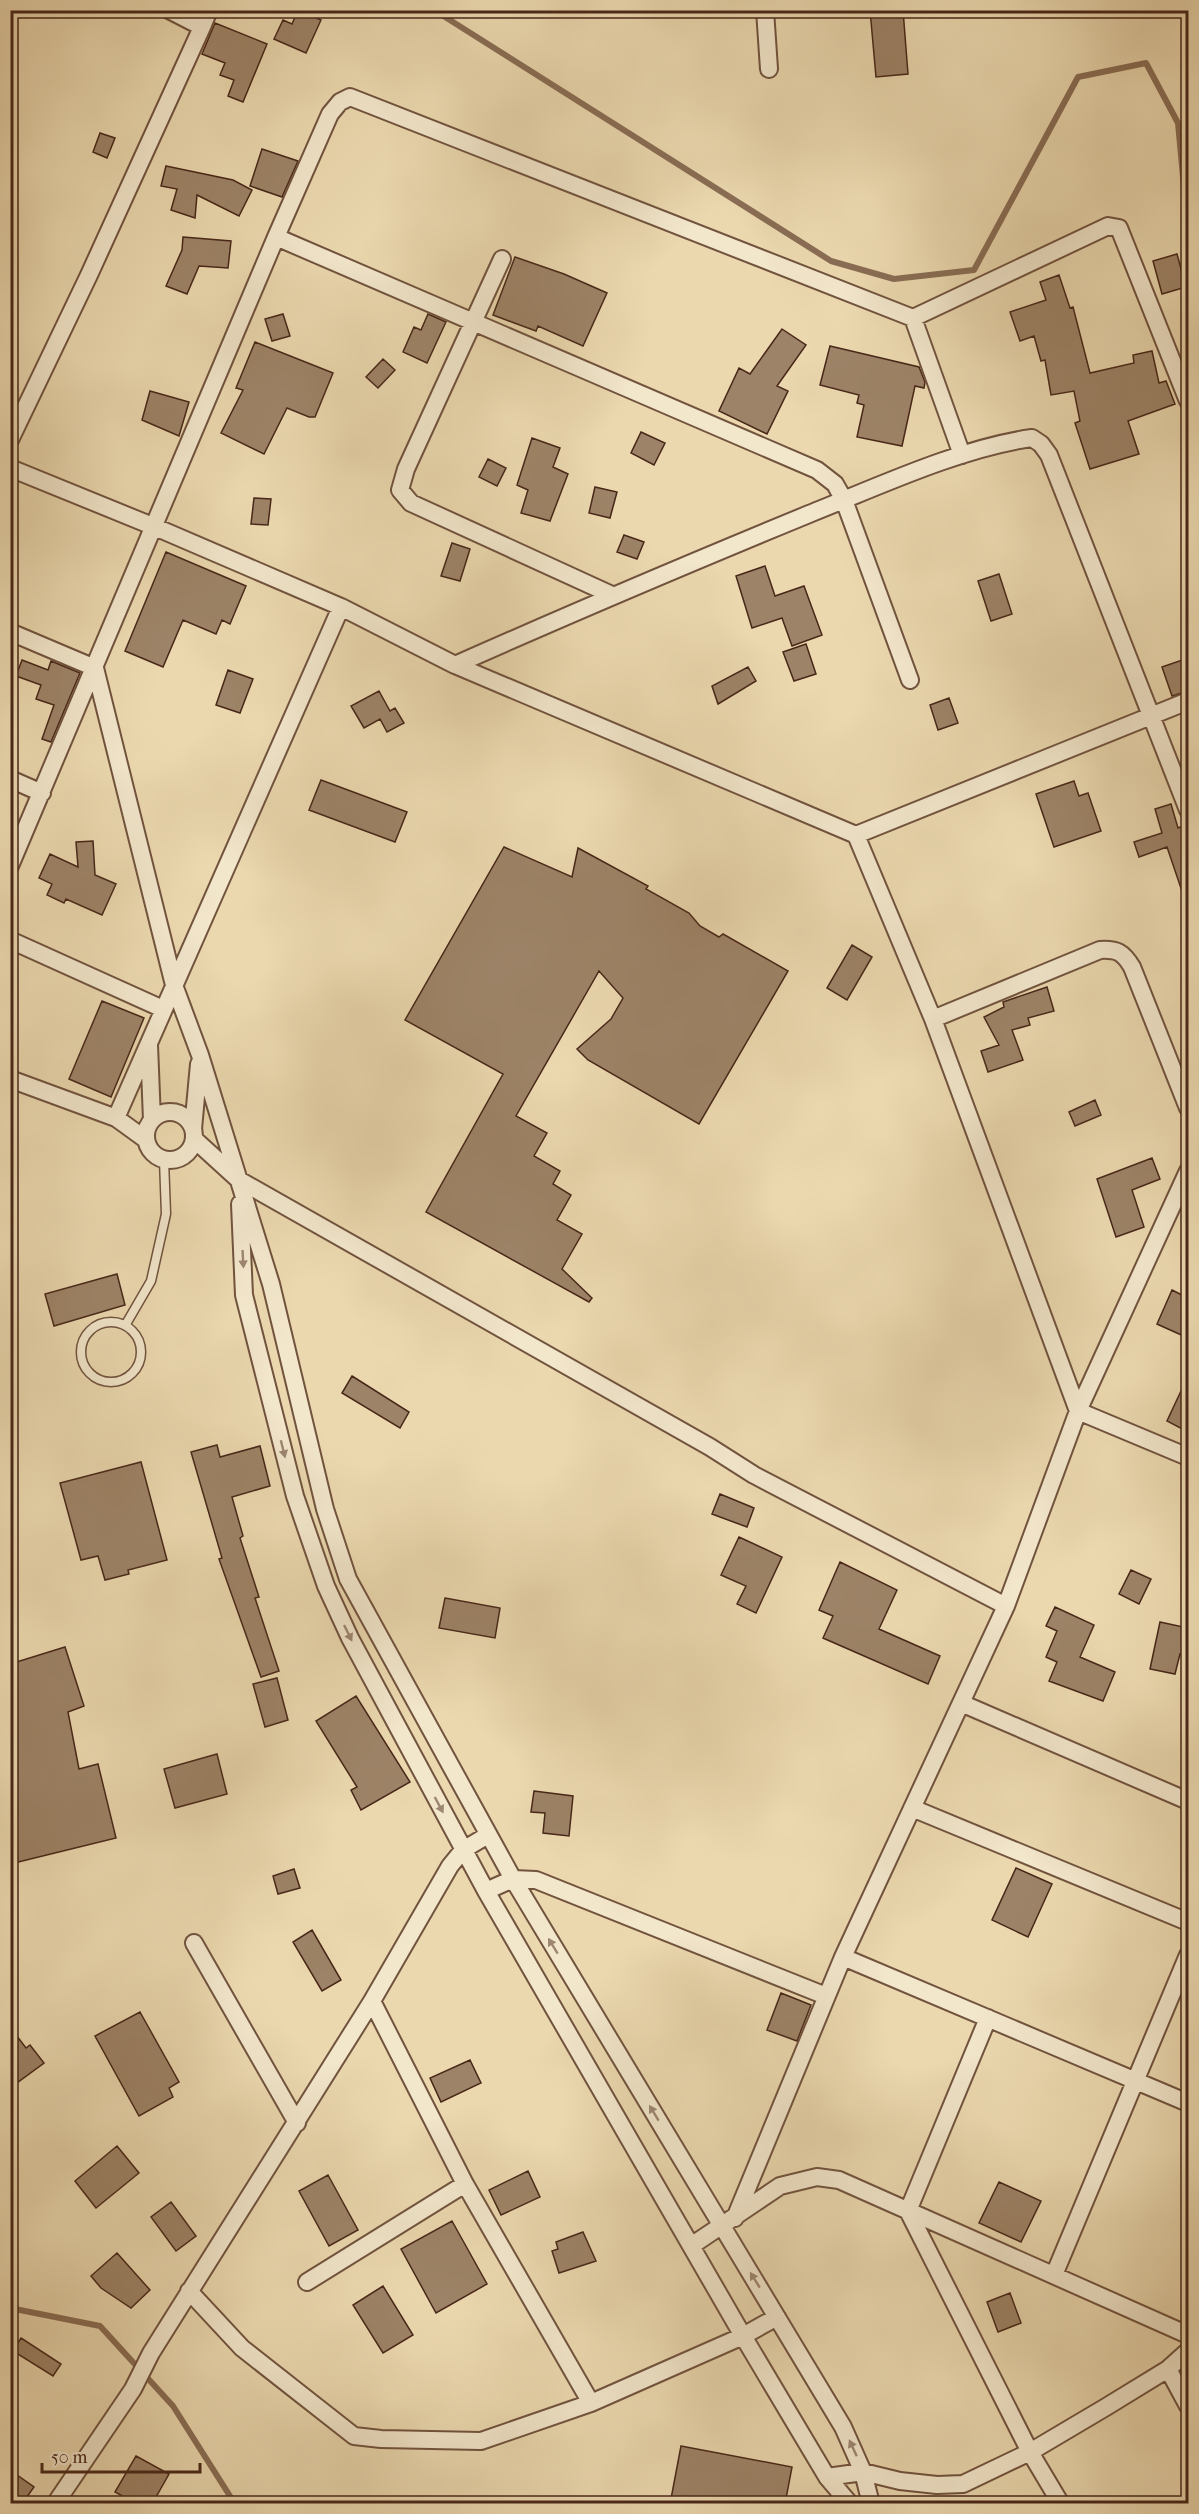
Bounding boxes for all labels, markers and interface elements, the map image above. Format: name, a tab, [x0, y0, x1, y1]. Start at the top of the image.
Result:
one-way arrow	[238, 1249, 247, 1268]
one-way arrow	[279, 1440, 289, 1458]
one-way arrow	[343, 1624, 352, 1641]
one-way arrow	[434, 1797, 444, 1814]
one-way arrow	[548, 1937, 558, 1954]
one-way arrow	[648, 2105, 659, 2121]
one-way arrow	[749, 2272, 760, 2288]
scale bar	[42, 2436, 200, 2474]
one-way arrow	[849, 2440, 858, 2457]
text: 50 m	[51, 2447, 88, 2468]

